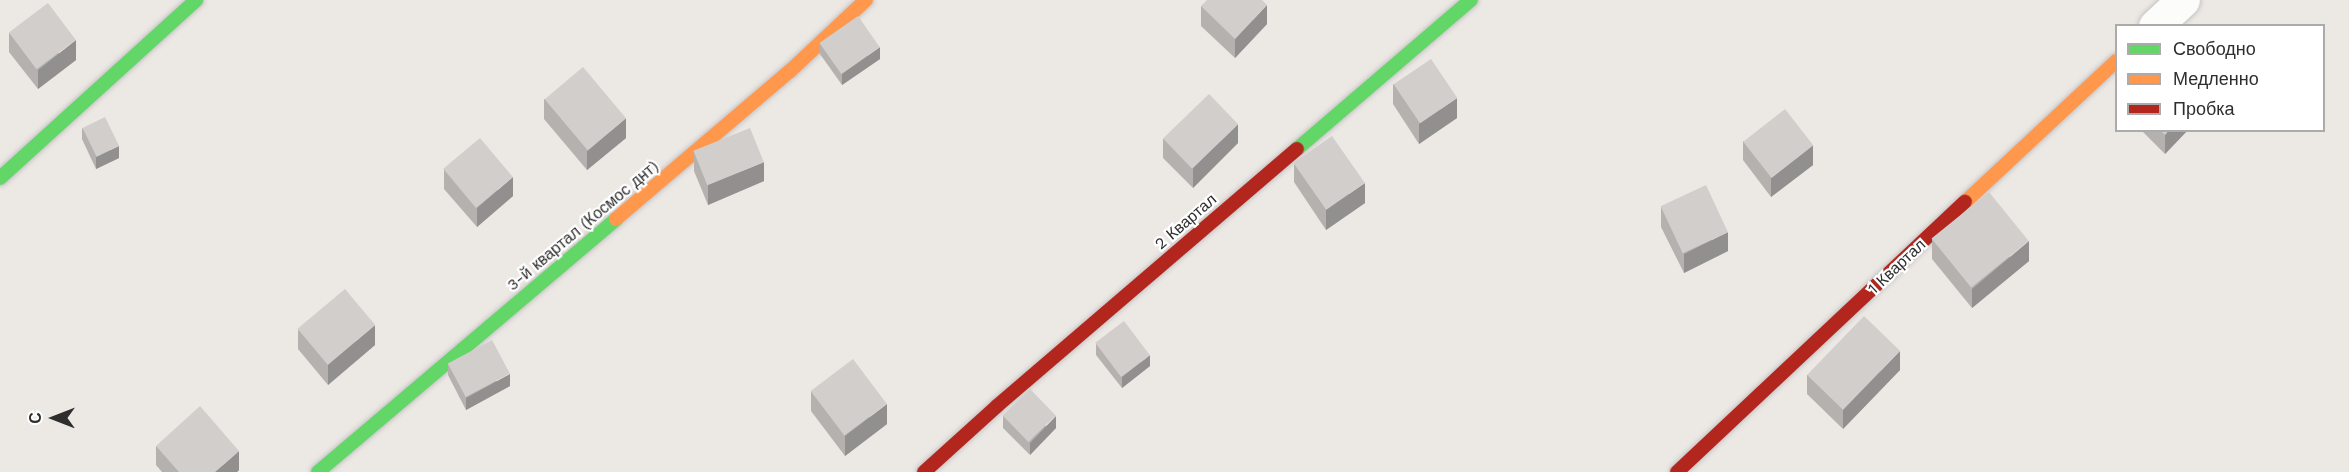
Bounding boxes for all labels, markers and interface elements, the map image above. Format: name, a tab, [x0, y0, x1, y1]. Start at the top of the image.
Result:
legend	[2115, 24, 2325, 132]
text: Свободно	[2173, 38, 2256, 59]
text: Медленно	[2173, 68, 2259, 89]
text: Пробка	[2173, 98, 2235, 119]
street label: 3-й квартал (Космос днт)	[503, 157, 663, 295]
street label: 2 Квартал	[1151, 190, 1221, 254]
street label: 1 Квартал	[1864, 235, 1930, 299]
north arrow	[24, 388, 84, 448]
text: С	[26, 412, 45, 424]

